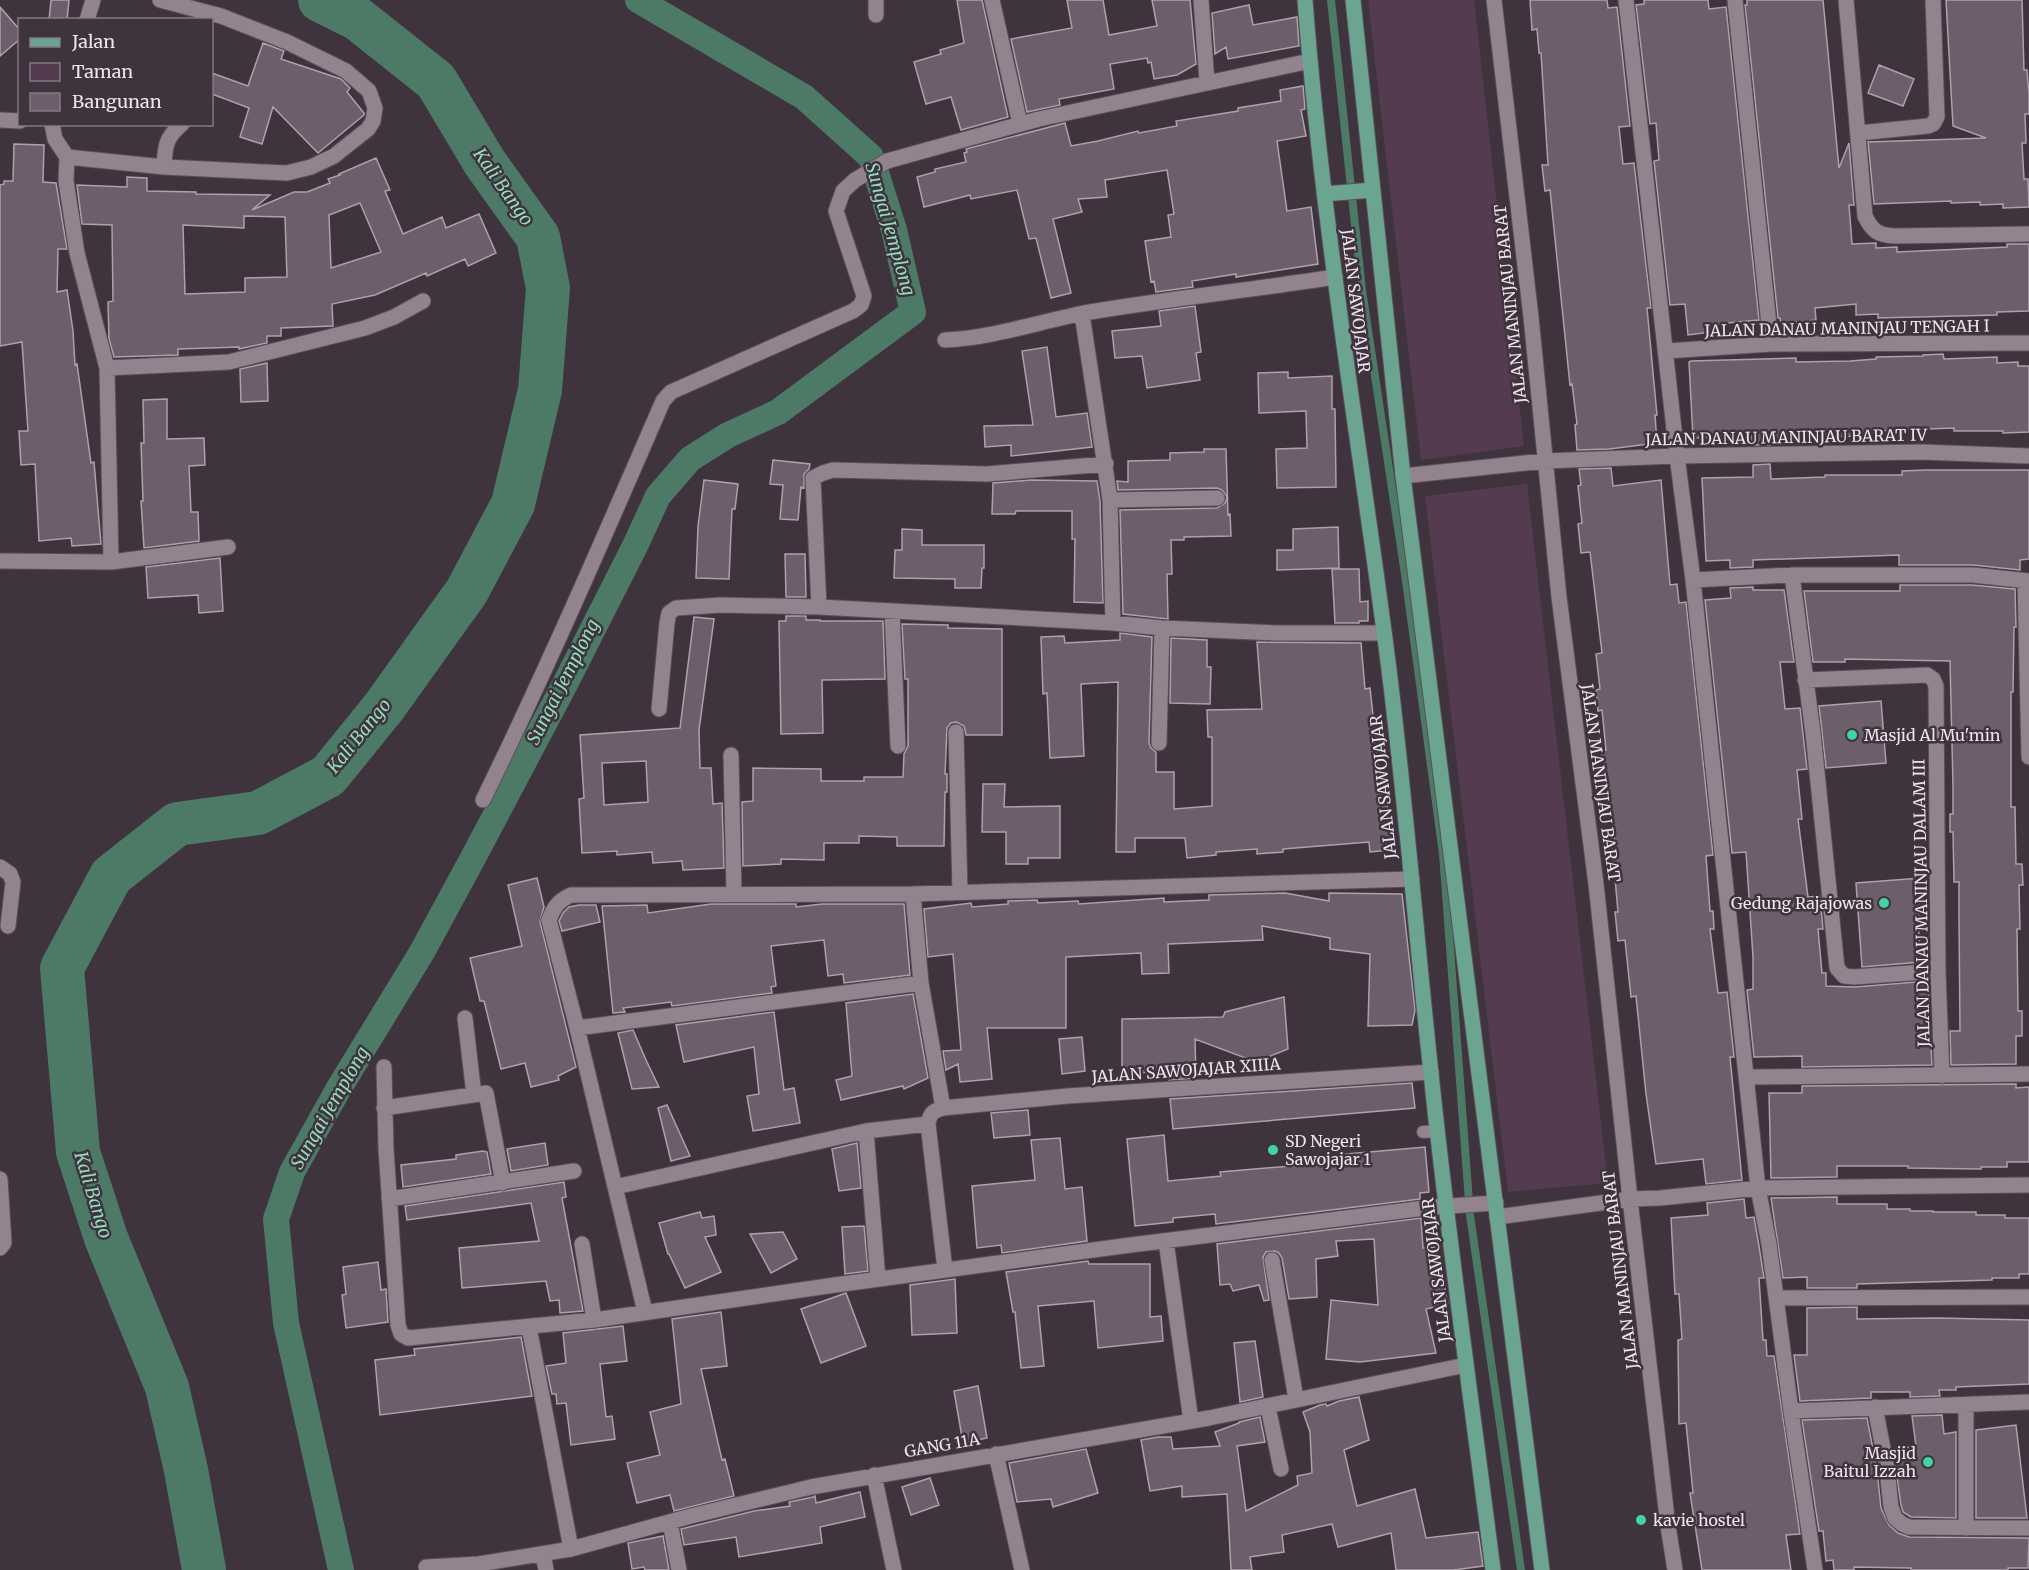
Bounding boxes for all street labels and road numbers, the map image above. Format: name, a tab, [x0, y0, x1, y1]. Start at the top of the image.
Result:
street label: JALAN MANINJAU BARAT	[1490, 204, 1531, 405]
street label: JALAN SAWOJAJAR	[1337, 227, 1375, 375]
street label: JALAN DANAU MANINJAU TENGAH I	[1703, 316, 1990, 341]
street label: JALAN DANAU MANINJAU BARAT IV	[1644, 425, 1927, 449]
street label: JALAN MANINJAU BARAT	[1577, 682, 1625, 883]
street label: JALAN SAWOJAJAR	[1365, 713, 1401, 861]
street label: JALAN DANAU MANINJAU DALAM III	[1908, 759, 1934, 1048]
street label: JALAN SAWOJAJAR XIIIA	[1090, 1053, 1282, 1087]
street label: JALAN MANINJAU BARAT	[1598, 1170, 1642, 1371]
street label: JALAN SAWOJAJAR	[1417, 1196, 1455, 1344]
street label: GANG 11A	[903, 1428, 982, 1461]

